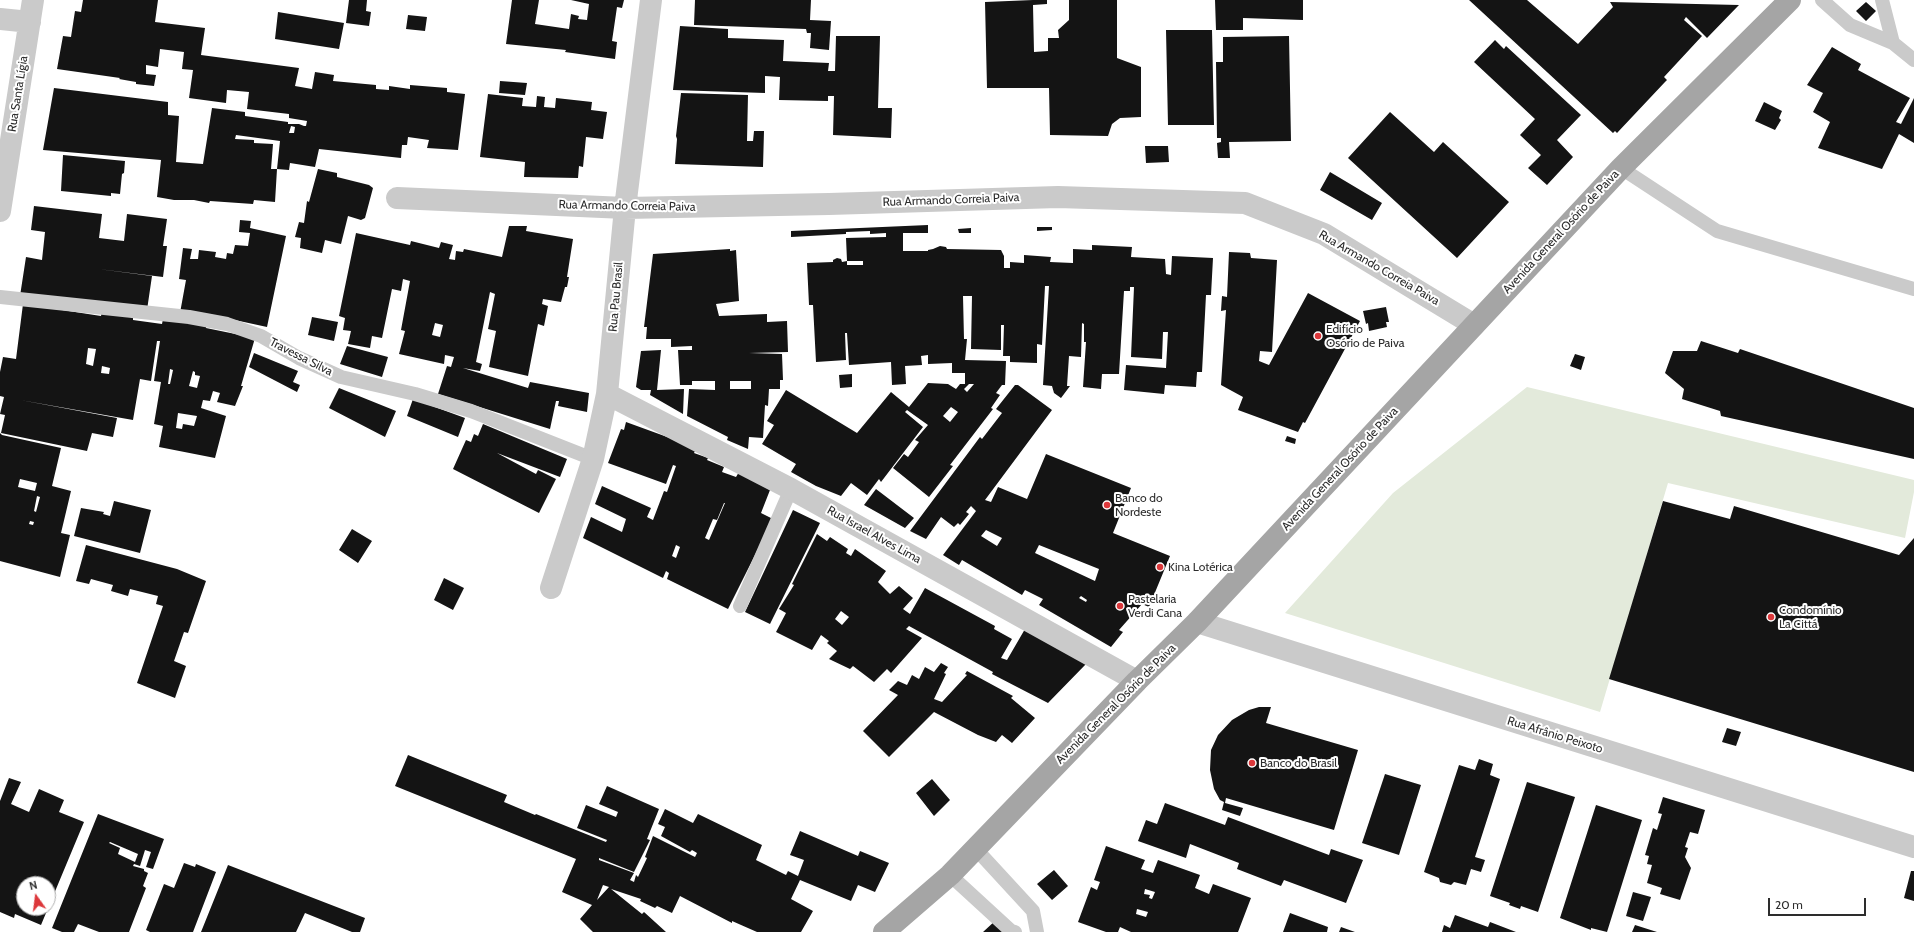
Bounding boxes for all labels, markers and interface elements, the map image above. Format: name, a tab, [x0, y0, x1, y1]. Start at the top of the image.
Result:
street label: Rua Santa Lígia	[5, 55, 31, 133]
street label: Avenida General Osório de Paiva	[1500, 167, 1622, 297]
street label: Rua Armando Correia Paiva	[882, 190, 1020, 210]
street label: Rua Armando Correia Paiva	[558, 198, 696, 214]
street label: Rua Armando Correia Paiva	[1316, 228, 1442, 308]
street label: Rua Pau Brasil	[606, 261, 626, 333]
place label: Edifício Osório de Paiva	[1326, 322, 1404, 350]
marker: Edifício Osório de Paiva	[1313, 331, 1323, 341]
street label: Travessa Silva	[267, 335, 335, 379]
street label: Avenida General Osório de Paiva	[1279, 404, 1401, 534]
place label: Banco do Nordeste	[1115, 491, 1163, 519]
marker: Banco do Nordeste	[1102, 500, 1112, 510]
street label: Rua Israel Alves Lima	[824, 503, 924, 567]
place label: Kina Lotérica	[1168, 560, 1233, 574]
marker: Kina Lotérica	[1155, 562, 1165, 572]
place label: Pastelaria Verdi Cana	[1128, 592, 1182, 620]
marker: Pastelaria Verdi Cana	[1115, 601, 1125, 611]
place label: Condomínio La Cittá	[1779, 603, 1842, 631]
marker: Condomínio La Cittá	[1766, 612, 1776, 622]
street label: Avenida General Osório de Paiva	[1053, 641, 1179, 767]
street label: Rua Afrânio Peixoto	[1506, 714, 1604, 756]
place label: Banco do Brasil	[1260, 756, 1337, 770]
marker: Banco do Brasil	[1247, 758, 1257, 768]
north arrow	[16, 876, 56, 916]
text: N	[28, 878, 39, 893]
scale bar	[1770, 890, 1868, 916]
text: 20 m	[1775, 897, 1803, 912]

